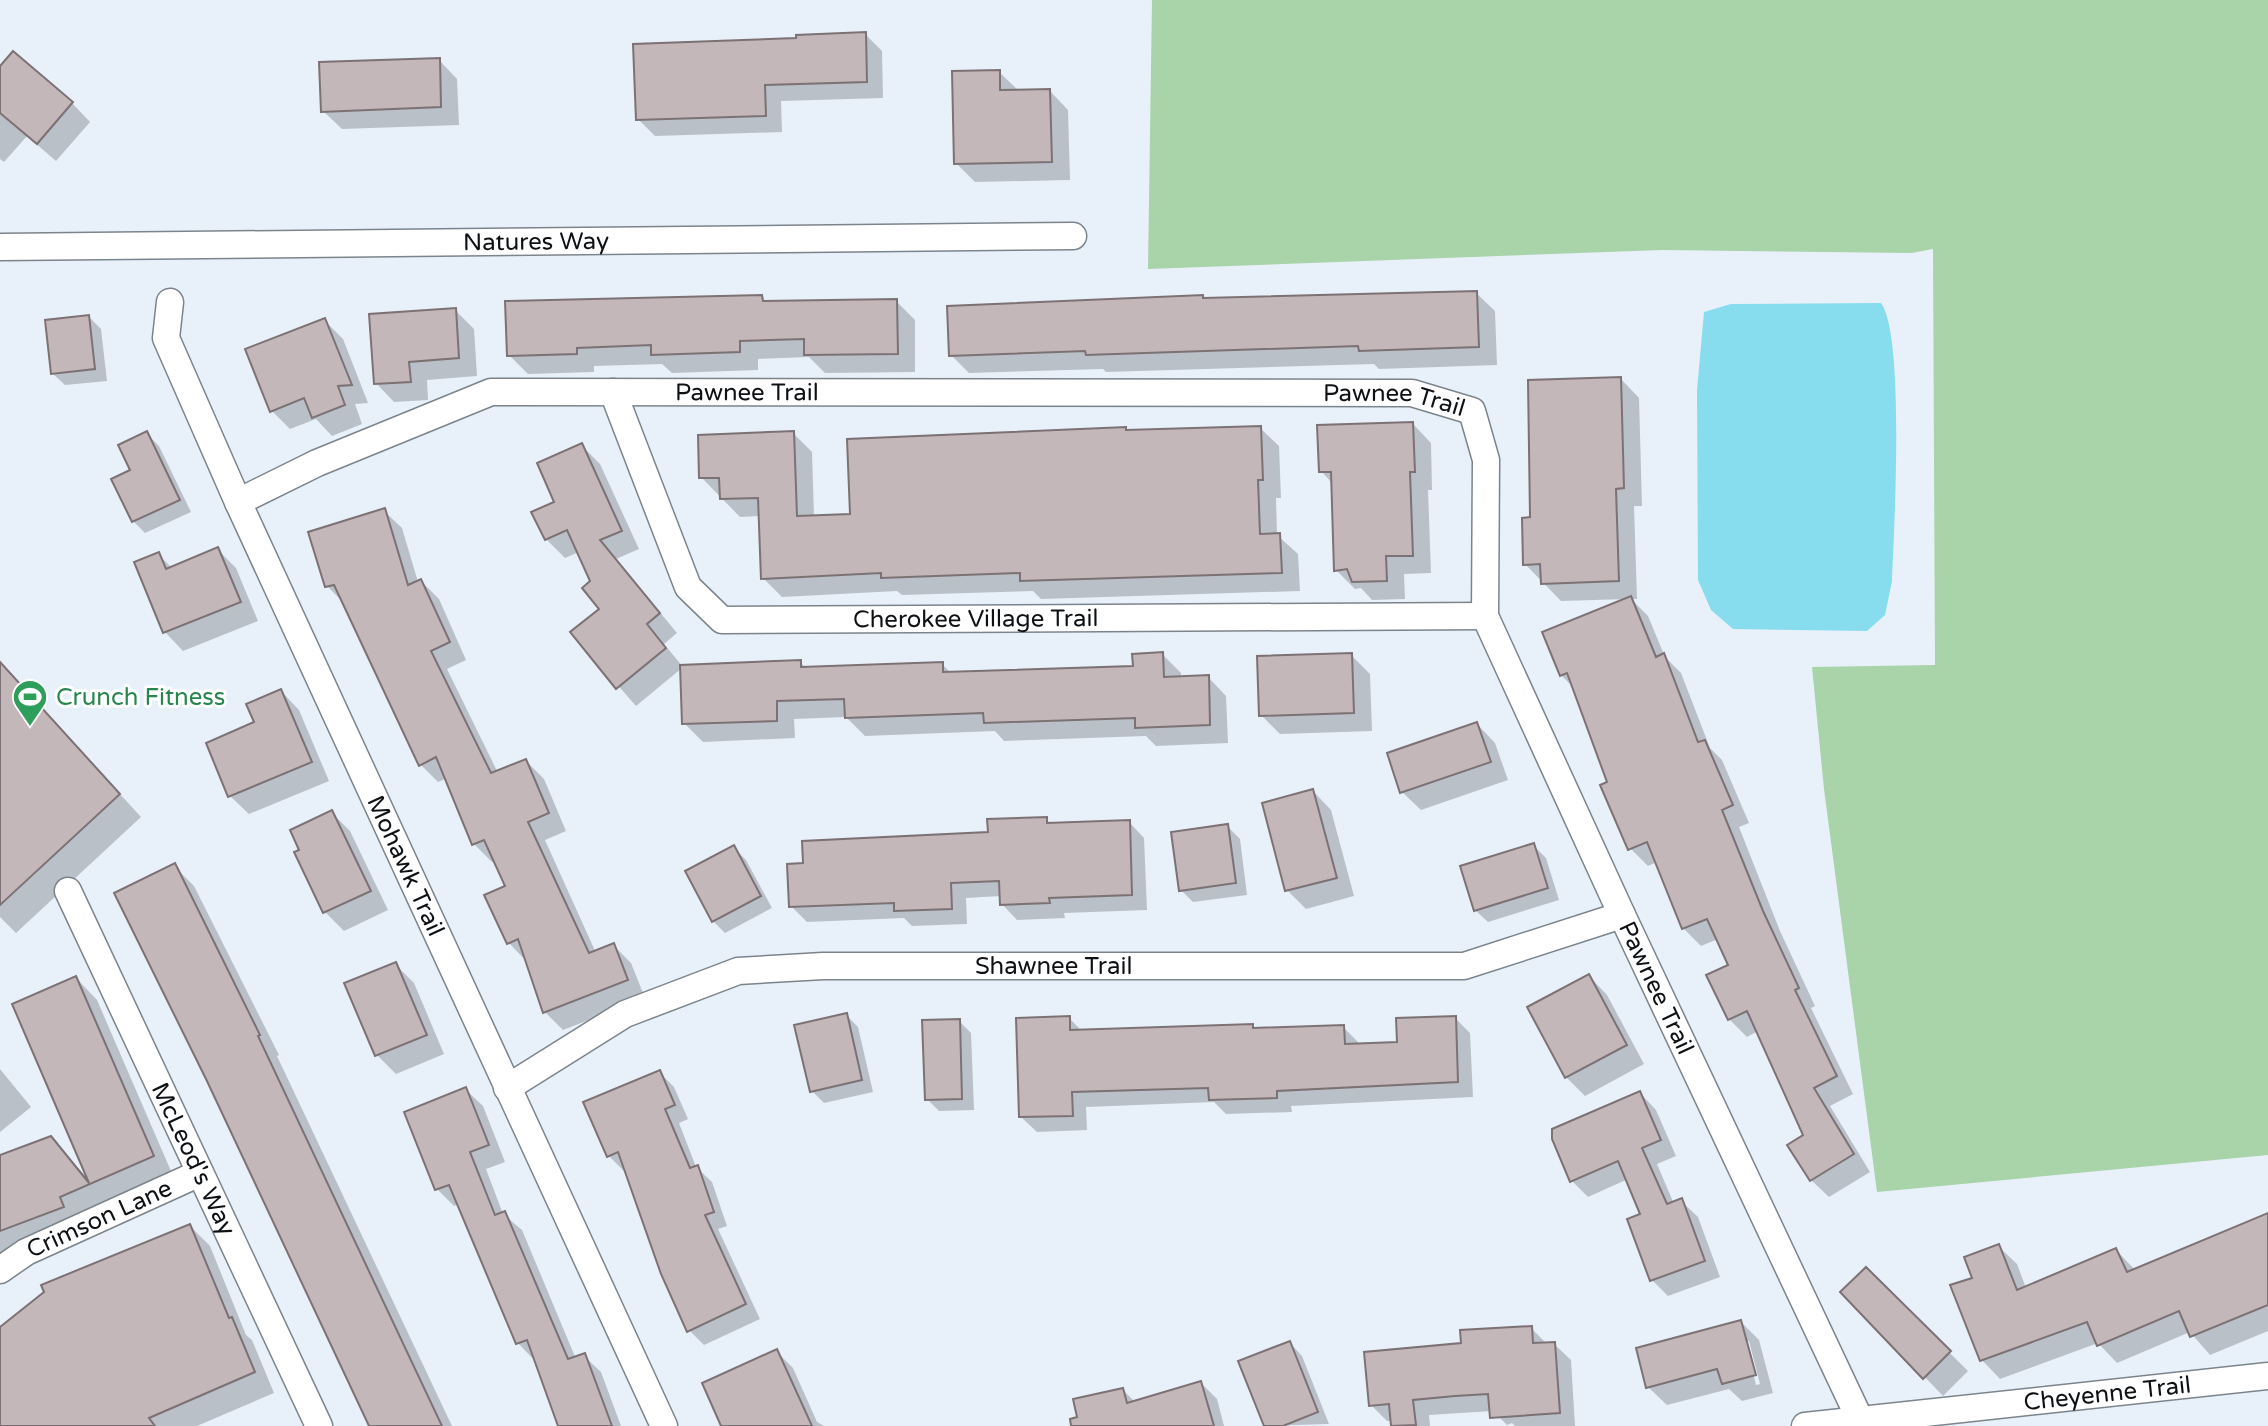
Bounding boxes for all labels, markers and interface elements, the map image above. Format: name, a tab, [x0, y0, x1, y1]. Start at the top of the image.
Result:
street label: Natures Way	[463, 227, 609, 257]
street label: Pawnee Trail	[675, 378, 819, 407]
street label: Pawnee Trail	[1323, 379, 1469, 423]
street label: Cherokee Village Trail	[853, 604, 1098, 634]
sports icon: Crunch Fitness	[11, 678, 49, 728]
place label: Crunch Fitness	[56, 683, 225, 712]
street label: Mohawk Trail	[360, 791, 450, 941]
street label: Pawnee Trail	[1612, 917, 1700, 1059]
street label: Shawnee Trail	[975, 952, 1132, 981]
street label: McLeod's Way	[145, 1078, 242, 1240]
street label: Crimson Lane	[22, 1174, 177, 1265]
street label: Cheyenne Trail	[2022, 1370, 2192, 1417]

